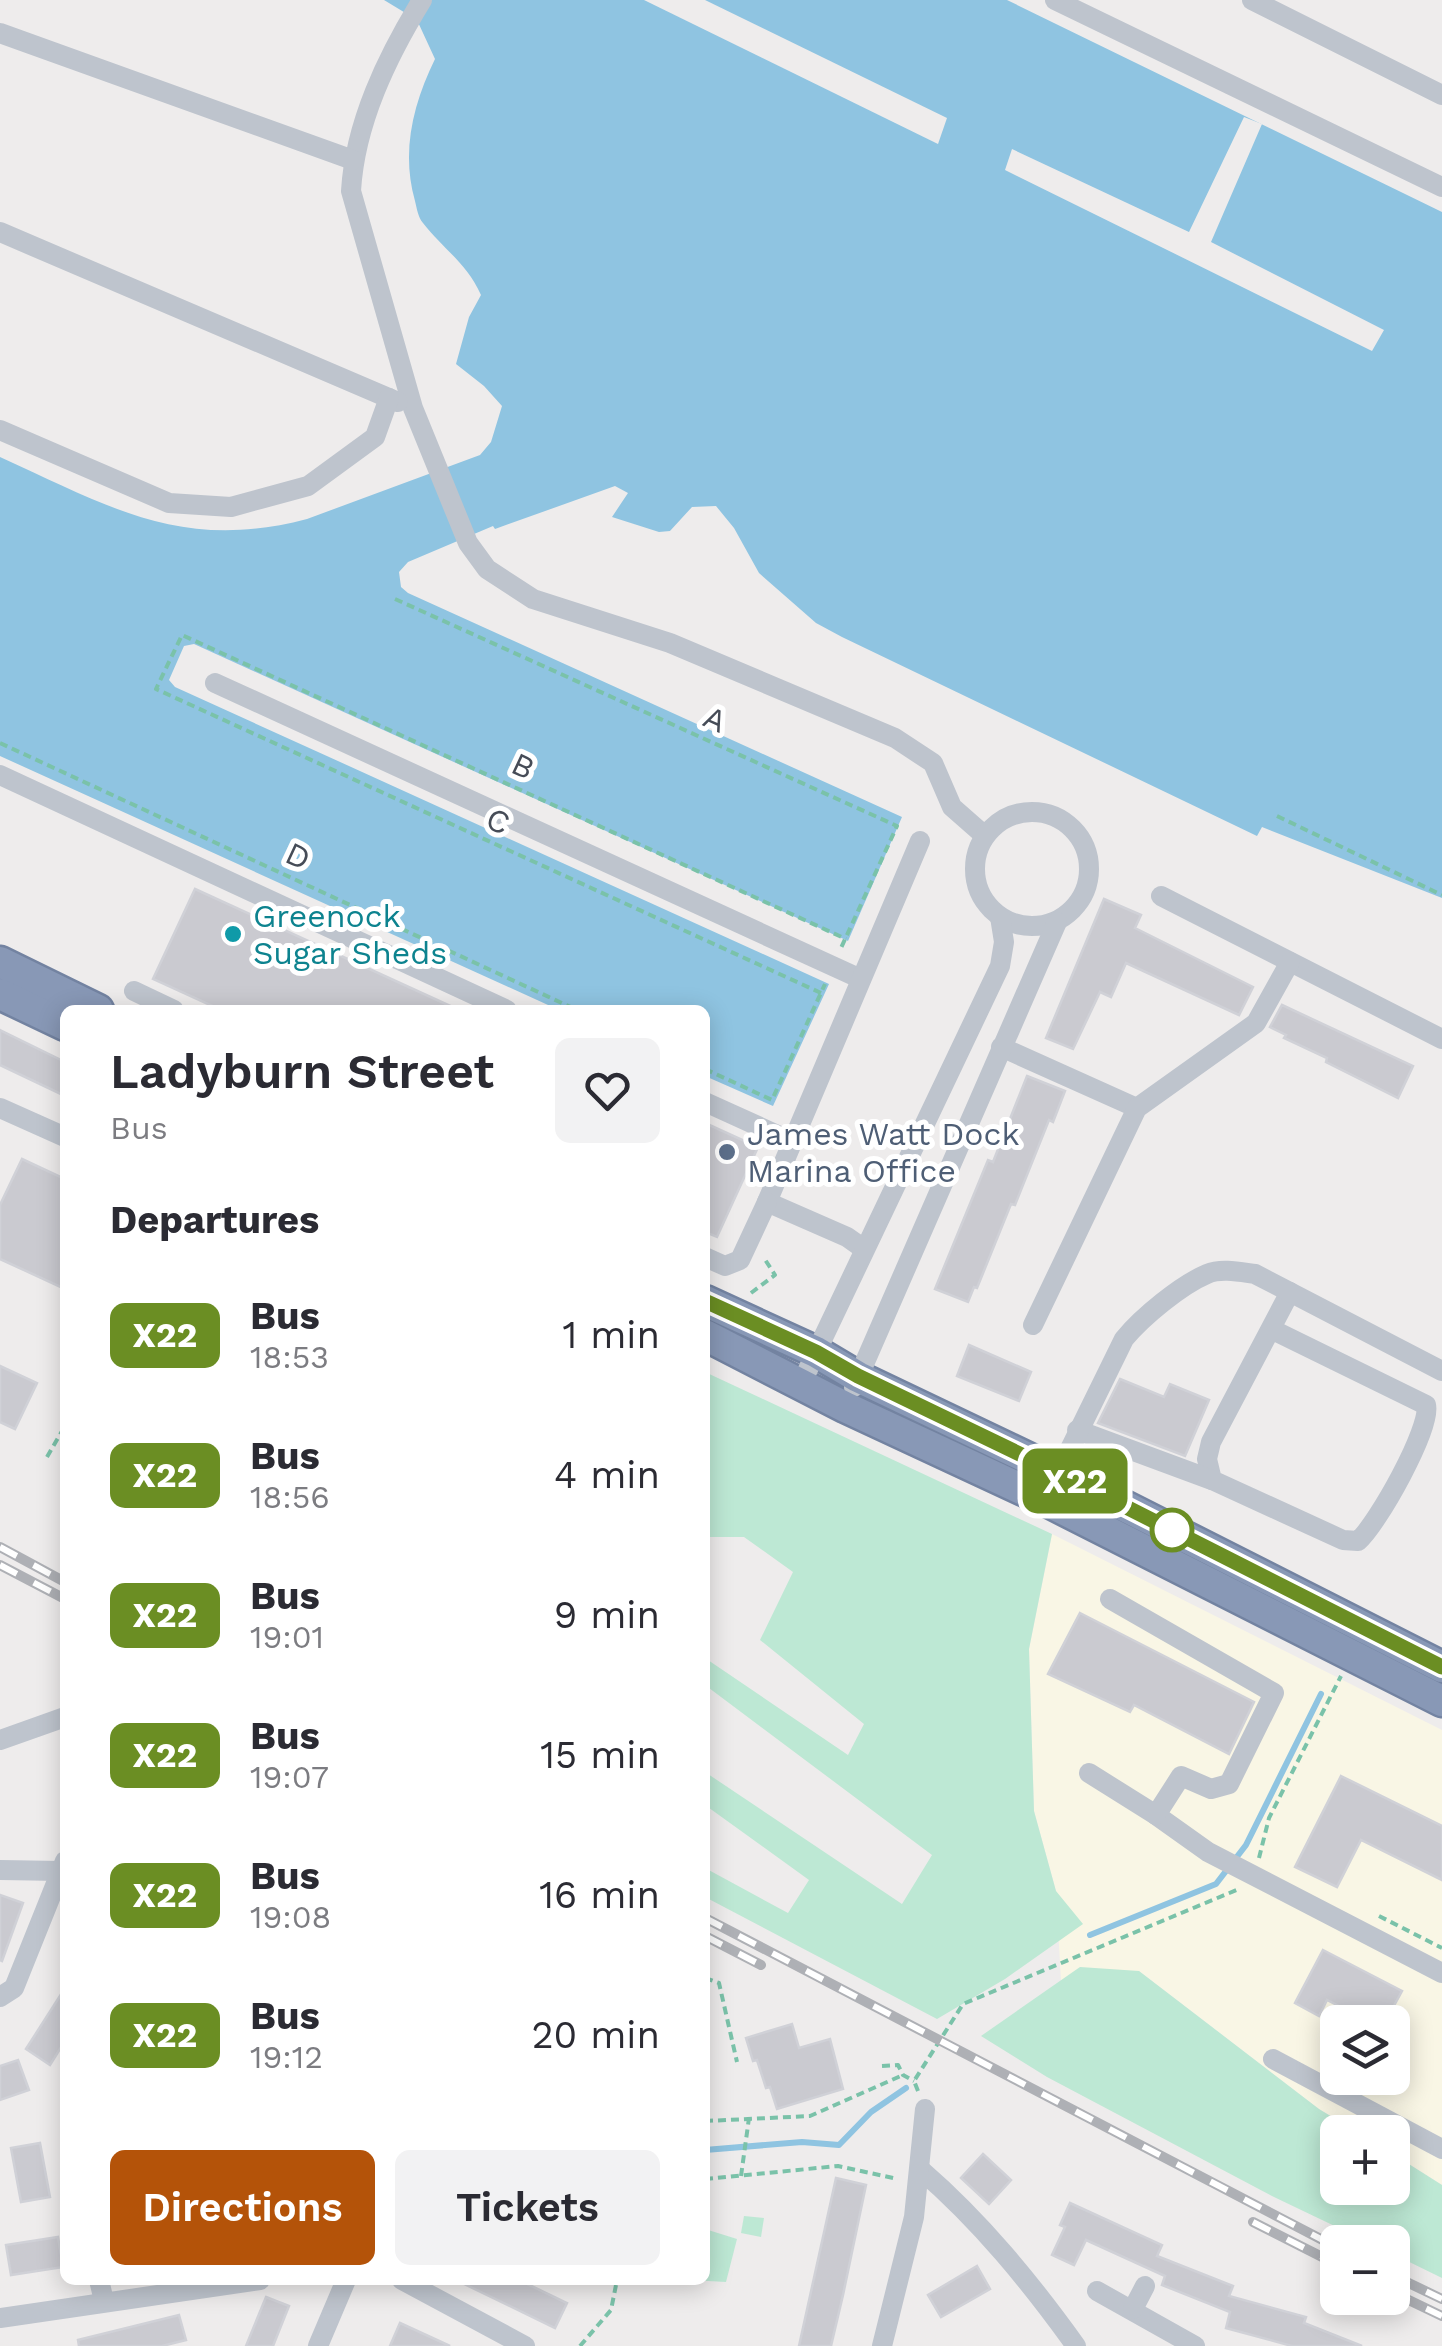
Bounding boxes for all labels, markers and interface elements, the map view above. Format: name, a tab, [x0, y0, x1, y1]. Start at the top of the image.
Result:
street label: A	[698, 697, 732, 741]
street label: B	[505, 744, 541, 788]
street label: C	[480, 799, 516, 843]
street label: D	[280, 834, 316, 878]
place label: Greenock Sugar Sheds	[253, 897, 447, 972]
marker: Greenock Sugar Sheds	[222, 923, 244, 945]
button: heart	[555, 1038, 660, 1143]
text: Ladyburn Street	[110, 1043, 494, 1100]
text: Bus	[110, 1109, 168, 1147]
place label: James Watt Dock Marina Office	[747, 1115, 1020, 1190]
marker: James Watt Dock Marina Office	[716, 1141, 738, 1163]
text: Departures	[110, 1198, 319, 1242]
text: Bus	[250, 1294, 320, 1338]
text: 1 min	[562, 1313, 660, 1357]
text: X22	[133, 1314, 197, 1356]
text: 18:53	[250, 1338, 329, 1376]
text: Bus	[250, 1434, 320, 1478]
line badge: X22	[1018, 1448, 1132, 1514]
text: 4 min	[554, 1453, 660, 1497]
text: X22	[133, 1454, 197, 1496]
text: X22	[1043, 1460, 1107, 1502]
text: 18:56	[250, 1478, 330, 1516]
unlabelled marker	[1151, 1509, 1193, 1551]
text: Bus	[250, 1574, 320, 1618]
text: 9 min	[554, 1593, 660, 1637]
text: X22	[133, 1594, 197, 1636]
text: 19:01	[250, 1618, 324, 1656]
text: Bus	[250, 1714, 320, 1758]
text: 15 min	[540, 1733, 660, 1777]
text: X22	[133, 1734, 197, 1776]
text: 19:07	[250, 1758, 329, 1796]
text: Bus	[250, 1854, 320, 1898]
text: 16 min	[539, 1873, 660, 1917]
text: X22	[133, 1874, 197, 1916]
text: 19:08	[250, 1898, 331, 1936]
text: Bus	[250, 1994, 320, 2038]
map controls	[1320, 2005, 1410, 2315]
button: layers	[1320, 2005, 1410, 2095]
text: 20 min	[531, 2013, 660, 2057]
text: X22	[133, 2014, 197, 2056]
text: 19:12	[250, 2038, 323, 2076]
button: +	[1320, 2115, 1410, 2205]
button: Directions	[110, 2150, 375, 2265]
button: Tickets	[395, 2150, 660, 2265]
button: −	[1320, 2225, 1410, 2315]

